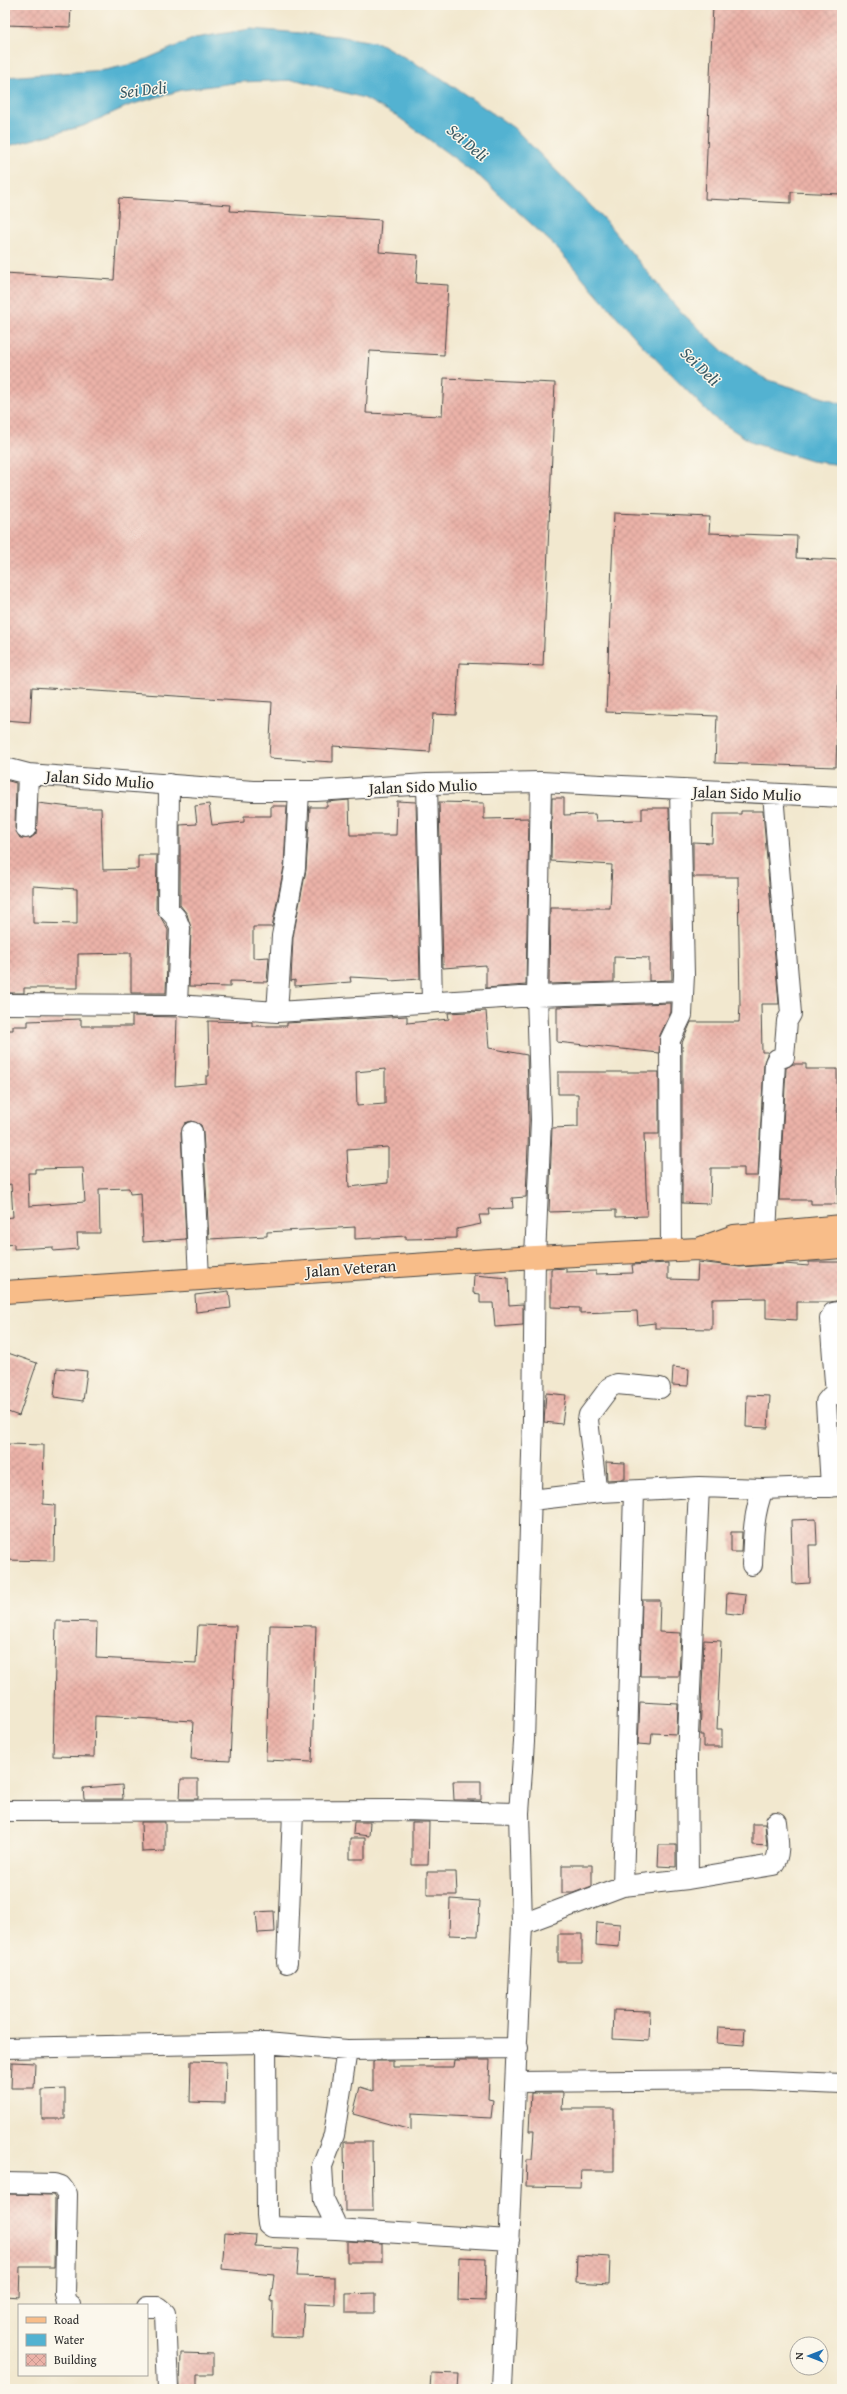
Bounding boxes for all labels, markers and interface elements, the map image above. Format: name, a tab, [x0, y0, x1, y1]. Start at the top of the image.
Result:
water label: Sei Deli	[118, 74, 168, 104]
water label: Sei Deli	[442, 117, 495, 167]
water label: Sei Deli	[675, 341, 727, 392]
street label: Jalan Sido Mulio	[43, 763, 155, 795]
street label: Jalan Sido Mulio	[366, 772, 478, 800]
street label: Jalan Sido Mulio	[690, 779, 802, 807]
street label: Jalan Veteran	[303, 1253, 397, 1283]
legend	[18, 2304, 148, 2376]
text: Road	[54, 2311, 80, 2328]
text: Water	[54, 2331, 84, 2348]
north arrow	[789, 2336, 829, 2376]
text: Building	[54, 2351, 97, 2368]
text: N	[791, 2352, 807, 2360]

